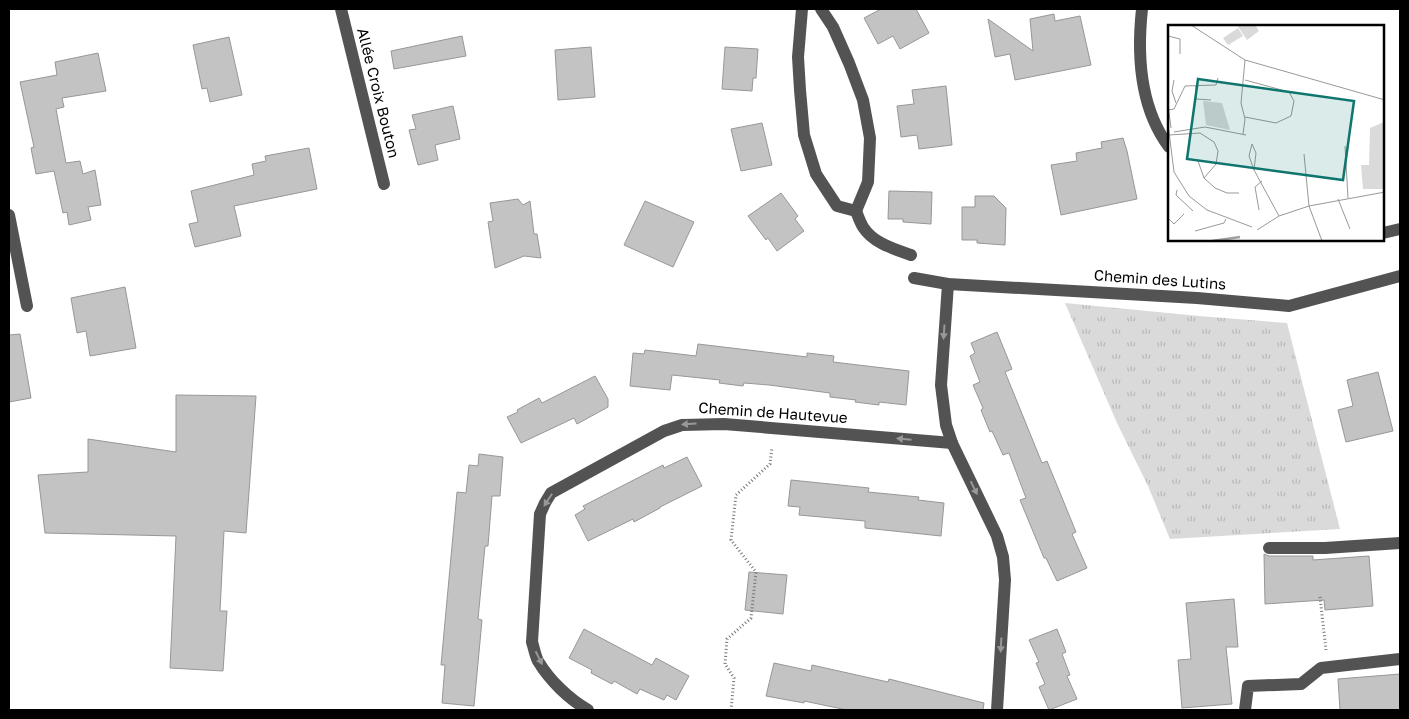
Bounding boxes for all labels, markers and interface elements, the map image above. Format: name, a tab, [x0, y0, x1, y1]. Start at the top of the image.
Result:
inset map	[1168, 25, 1384, 241]
street label: Allée Croix Bouton	[354, 26, 404, 160]
street label: Chemin des Lutins	[1093, 265, 1227, 293]
one-way arrow	[940, 325, 948, 341]
street label: Chemin de Hautevue	[698, 398, 849, 426]
one-way arrow	[681, 421, 697, 429]
one-way arrow	[895, 435, 911, 443]
one-way arrow	[970, 481, 978, 496]
one-way arrow	[543, 493, 553, 506]
one-way arrow	[997, 637, 1005, 653]
one-way arrow	[534, 651, 543, 666]

